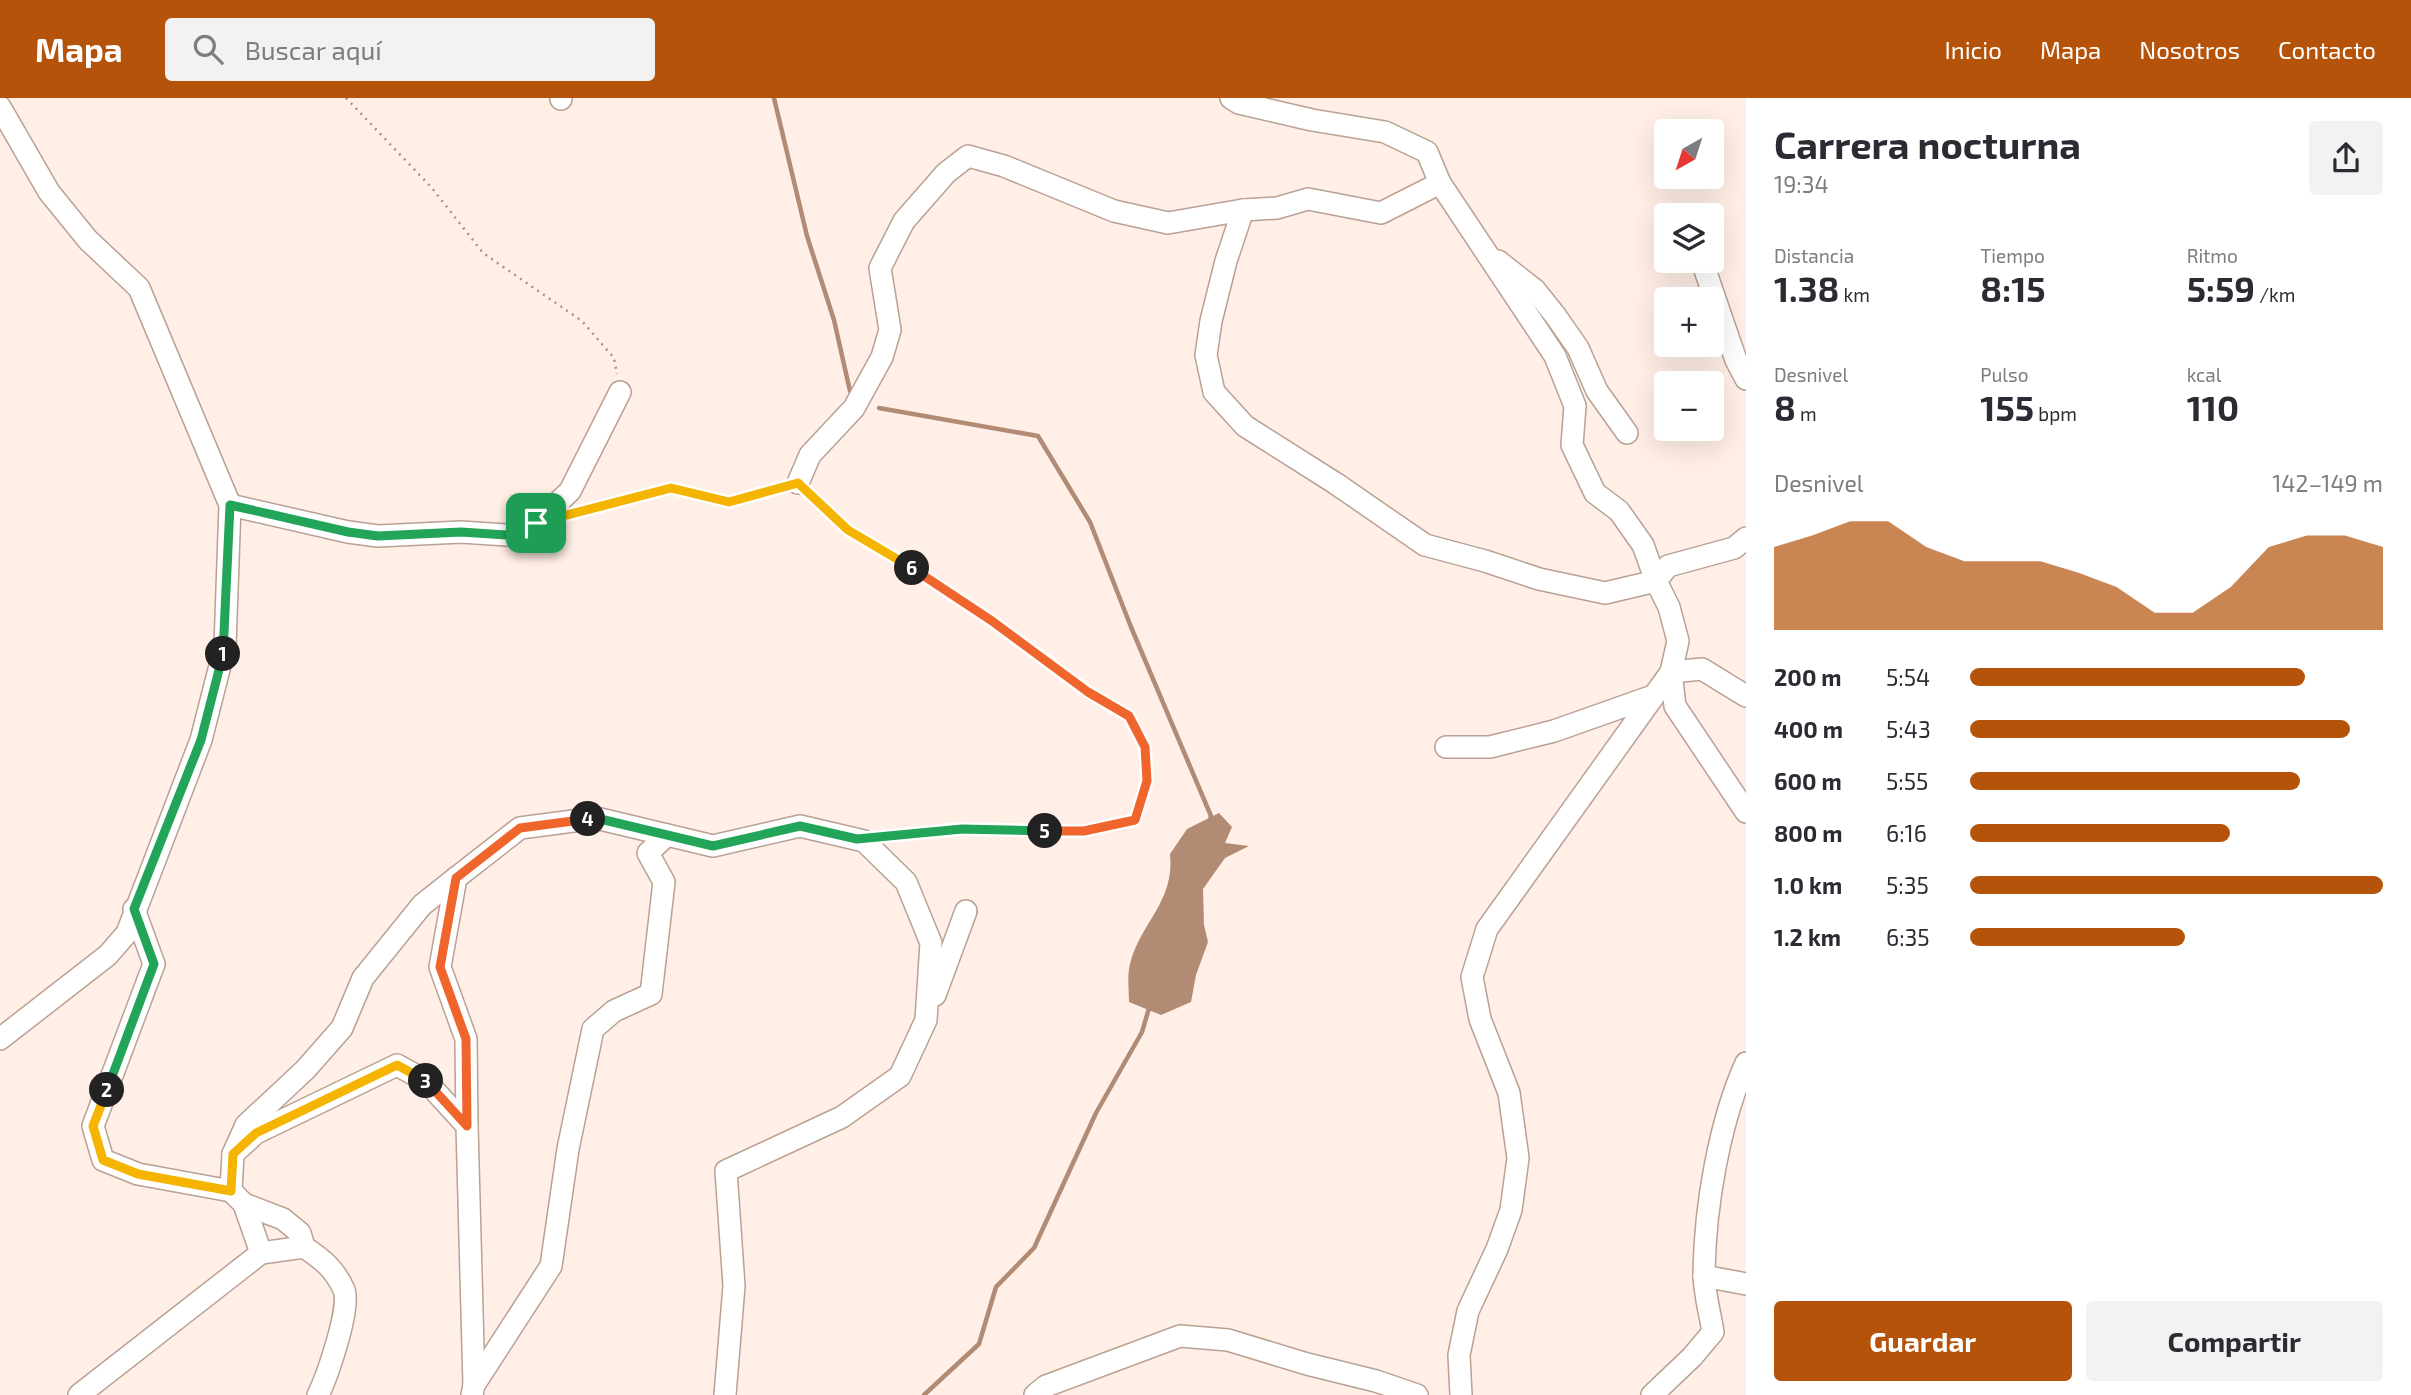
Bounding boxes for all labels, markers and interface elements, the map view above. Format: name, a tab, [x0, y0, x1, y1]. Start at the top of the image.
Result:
search box	[165, 18, 655, 81]
text: Mapa	[35, 29, 123, 69]
icon: search	[189, 30, 227, 68]
text: Buscar aquí	[245, 34, 382, 65]
text: Inicio	[1944, 35, 2002, 64]
text: Mapa	[2040, 35, 2101, 64]
text: Nosotros	[2139, 35, 2240, 64]
text: Contacto	[2278, 35, 2376, 64]
north arrow	[1654, 119, 1724, 189]
map controls	[1654, 119, 1724, 441]
text: Carrera nocturna	[1774, 121, 2081, 167]
button: share	[2309, 121, 2383, 195]
text: 19:34	[1774, 170, 1829, 198]
button: layers	[1654, 203, 1724, 273]
text: Distancia	[1774, 244, 1854, 267]
text: Tiempo	[1980, 244, 2045, 267]
text: Ritmo	[2187, 244, 2238, 267]
text: 1.38	[1774, 267, 1839, 309]
text: 8:15	[1980, 267, 2046, 309]
text: 5:59	[2187, 267, 2255, 309]
text: km	[1839, 283, 1870, 306]
text: /km	[2255, 283, 2295, 306]
button: +	[1654, 287, 1724, 357]
text: Desnivel	[1774, 363, 1848, 386]
text: Pulso	[1980, 363, 2028, 386]
text: kcal	[2187, 363, 2221, 386]
button: −	[1654, 371, 1724, 441]
text: 8	[1774, 386, 1796, 428]
text: 155	[1980, 386, 2034, 428]
text: 110	[2187, 386, 2239, 428]
text: m	[1796, 402, 1817, 425]
text: bpm	[2034, 402, 2077, 425]
text: Desnivel	[1774, 469, 1864, 497]
text: 142–149 m	[2272, 469, 2383, 497]
pin	[506, 493, 566, 553]
icon: arrive	[517, 504, 555, 542]
pin: 6	[894, 550, 930, 586]
text: 6	[906, 556, 917, 579]
pin: 1	[206, 636, 241, 672]
text: 1	[218, 642, 227, 665]
text: 200 m	[1774, 663, 1842, 691]
text: 5:54	[1886, 663, 1930, 691]
text: 400 m	[1774, 715, 1843, 743]
text: 5:43	[1886, 715, 1931, 743]
text: 600 m	[1774, 767, 1842, 795]
text: 5:55	[1886, 767, 1928, 795]
pin: 4	[570, 802, 606, 836]
text: 4	[581, 807, 594, 830]
pin: 5	[1028, 814, 1062, 848]
text: 5	[1039, 819, 1050, 842]
text: 800 m	[1774, 819, 1843, 847]
text: 6:16	[1886, 819, 1927, 847]
text: 1.0 km	[1774, 871, 1842, 899]
text: 5:35	[1886, 871, 1929, 899]
text: 1.2 km	[1774, 923, 1841, 951]
text: 6:35	[1886, 923, 1930, 951]
pin: 3	[408, 1063, 444, 1098]
text: 3	[420, 1069, 431, 1092]
pin: 2	[90, 1072, 124, 1108]
text: 2	[101, 1078, 112, 1101]
button: Guardar	[1774, 1301, 2072, 1381]
button: Compartir	[2086, 1301, 2383, 1381]

